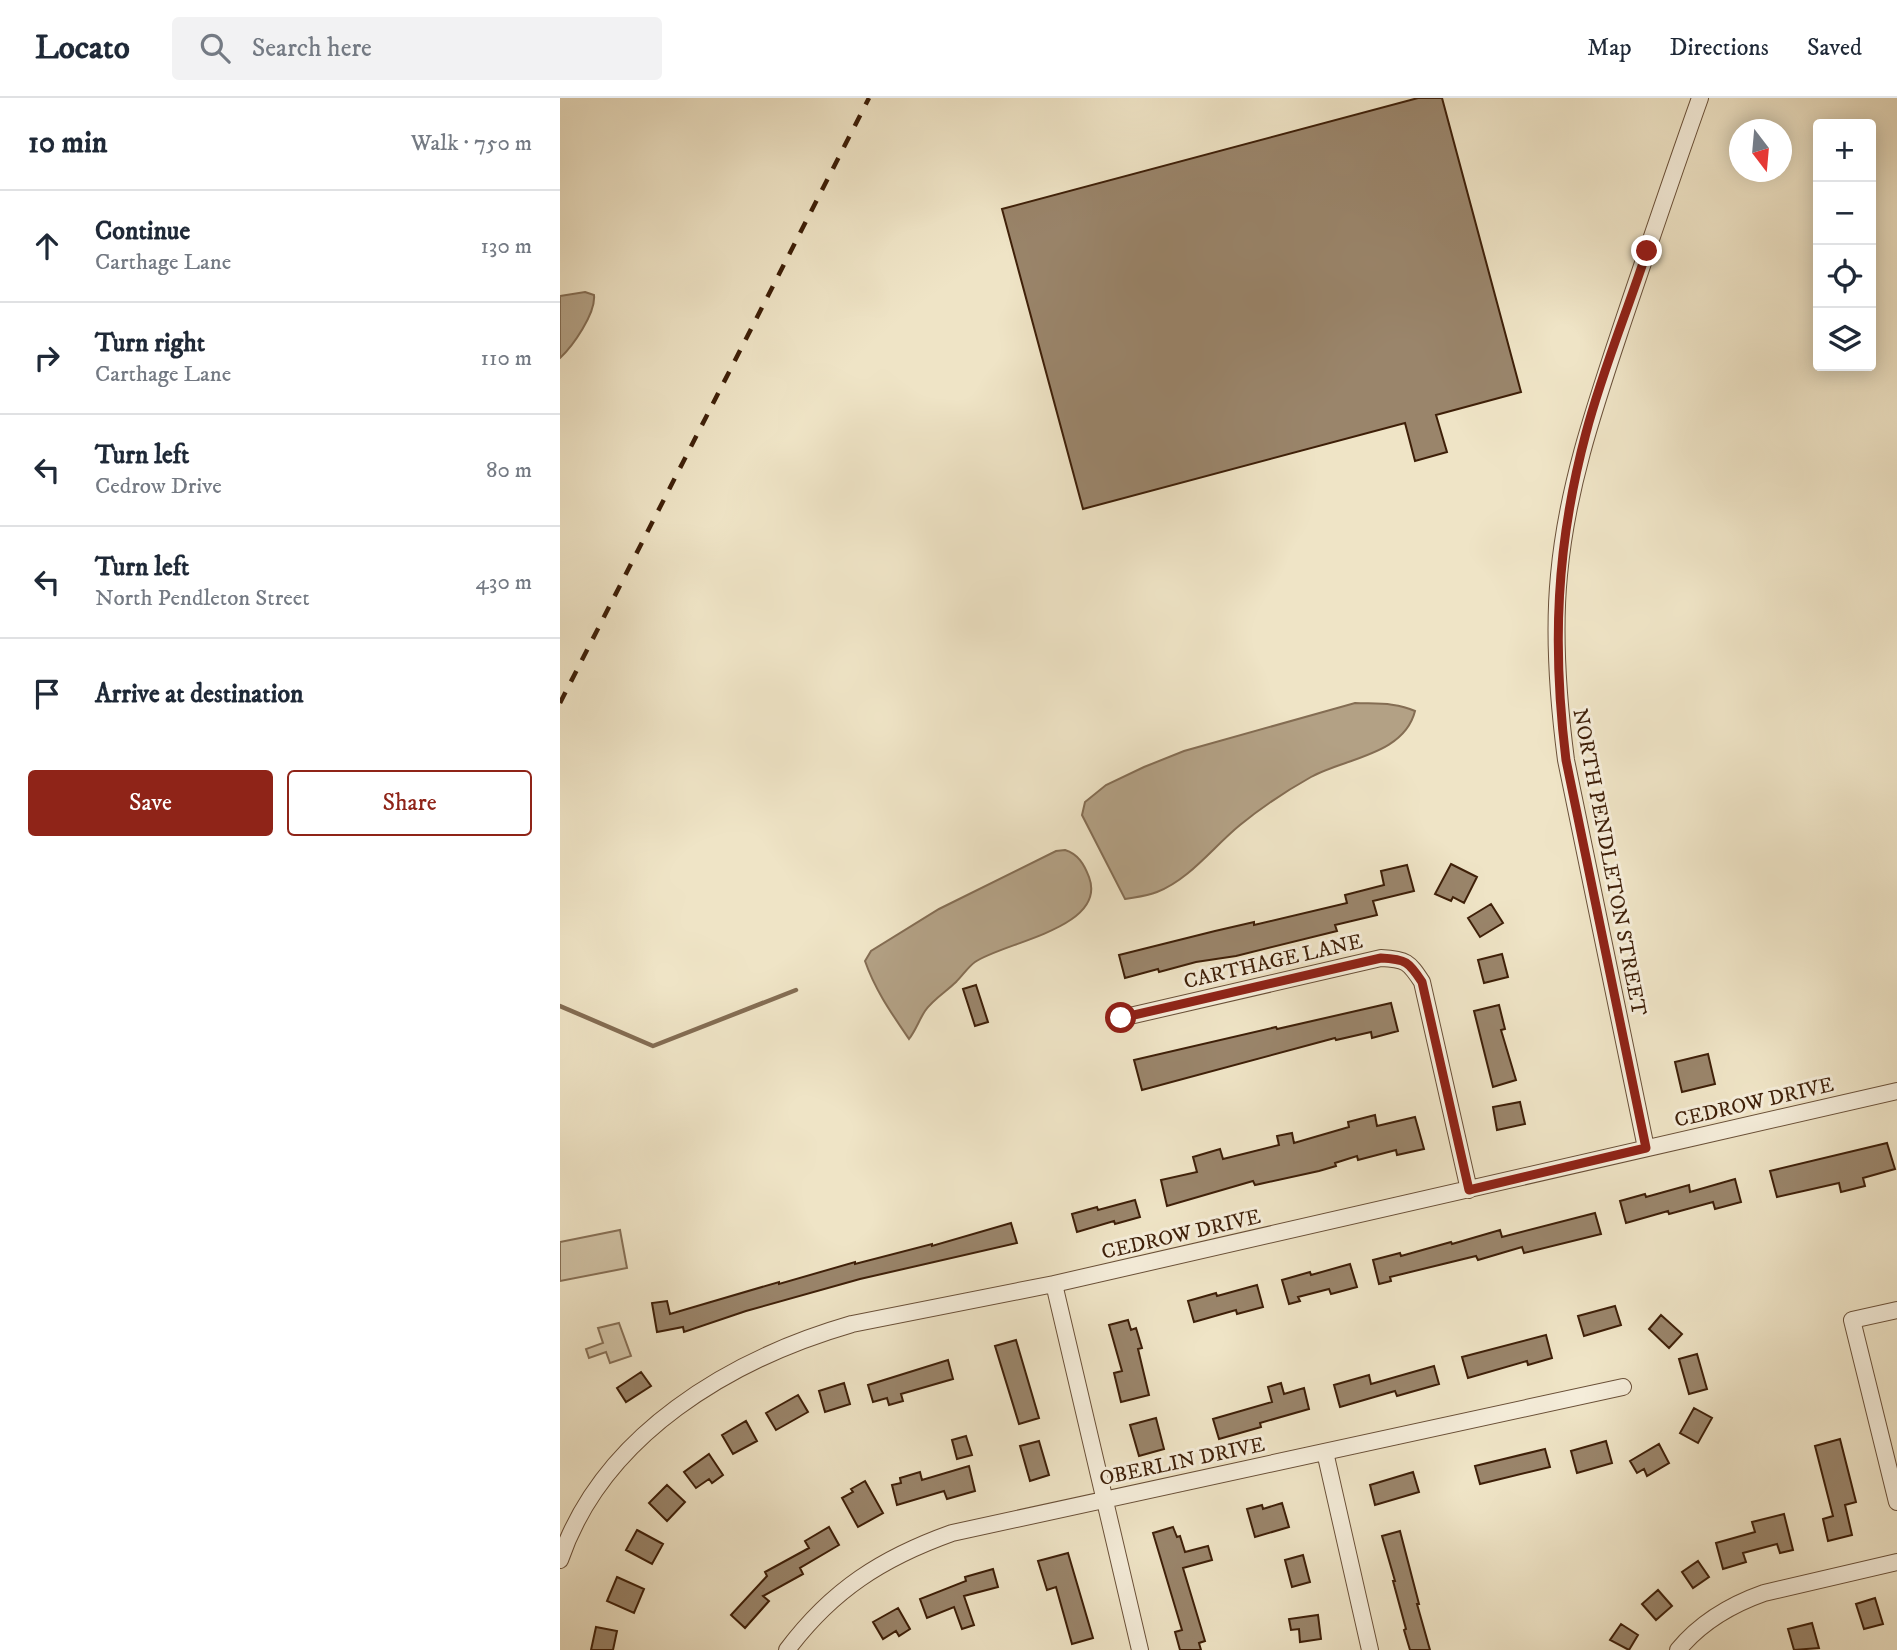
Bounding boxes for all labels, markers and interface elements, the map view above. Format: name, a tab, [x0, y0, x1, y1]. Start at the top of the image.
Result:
search box	[172, 17, 662, 80]
text: Locato	[35, 28, 130, 69]
icon: search	[196, 29, 234, 67]
text: Search here	[252, 32, 372, 65]
text: Map	[1587, 33, 1632, 63]
text: Directions	[1670, 33, 1769, 63]
text: Saved	[1807, 33, 1862, 63]
north arrow	[1729, 119, 1792, 182]
map controls	[1813, 119, 1876, 371]
button: +	[1813, 119, 1876, 182]
text: 10 min	[28, 125, 107, 162]
text: Walk · 750 m	[411, 129, 532, 158]
button: −	[1813, 182, 1876, 245]
text: Continue	[95, 215, 190, 248]
icon: ahead	[28, 227, 66, 265]
text: 130 m	[480, 232, 532, 261]
route end	[1631, 235, 1662, 266]
button: locate	[1813, 245, 1876, 308]
text: Carthage Lane	[95, 248, 231, 277]
button: layers	[1813, 308, 1876, 371]
text: Turn right	[95, 327, 205, 360]
icon: right	[28, 339, 66, 377]
text: 110 m	[481, 344, 532, 373]
text: Carthage Lane	[95, 360, 231, 389]
text: Turn left	[95, 439, 189, 472]
icon: left	[28, 451, 66, 489]
text: 80 m	[486, 456, 532, 485]
text: Cedrow Drive	[95, 472, 222, 501]
text: Turn left	[95, 551, 189, 584]
icon: left	[28, 563, 66, 601]
text: 430 m	[476, 568, 532, 597]
text: North Pendleton Street	[95, 584, 310, 613]
icon: arrive	[28, 675, 66, 713]
text: Arrive at destination	[95, 678, 304, 711]
street label: NORTH PENDLETON STREET	[1566, 706, 1652, 1018]
button: Save	[28, 770, 273, 836]
button: Share	[287, 770, 532, 836]
street label: CARTHAGE LANE	[1181, 929, 1365, 995]
route start	[1105, 1002, 1136, 1033]
street label: CEDROW DRIVE	[1672, 1072, 1837, 1134]
street label: CEDROW DRIVE	[1099, 1204, 1264, 1266]
street label: OBERLIN DRIVE	[1097, 1432, 1267, 1492]

